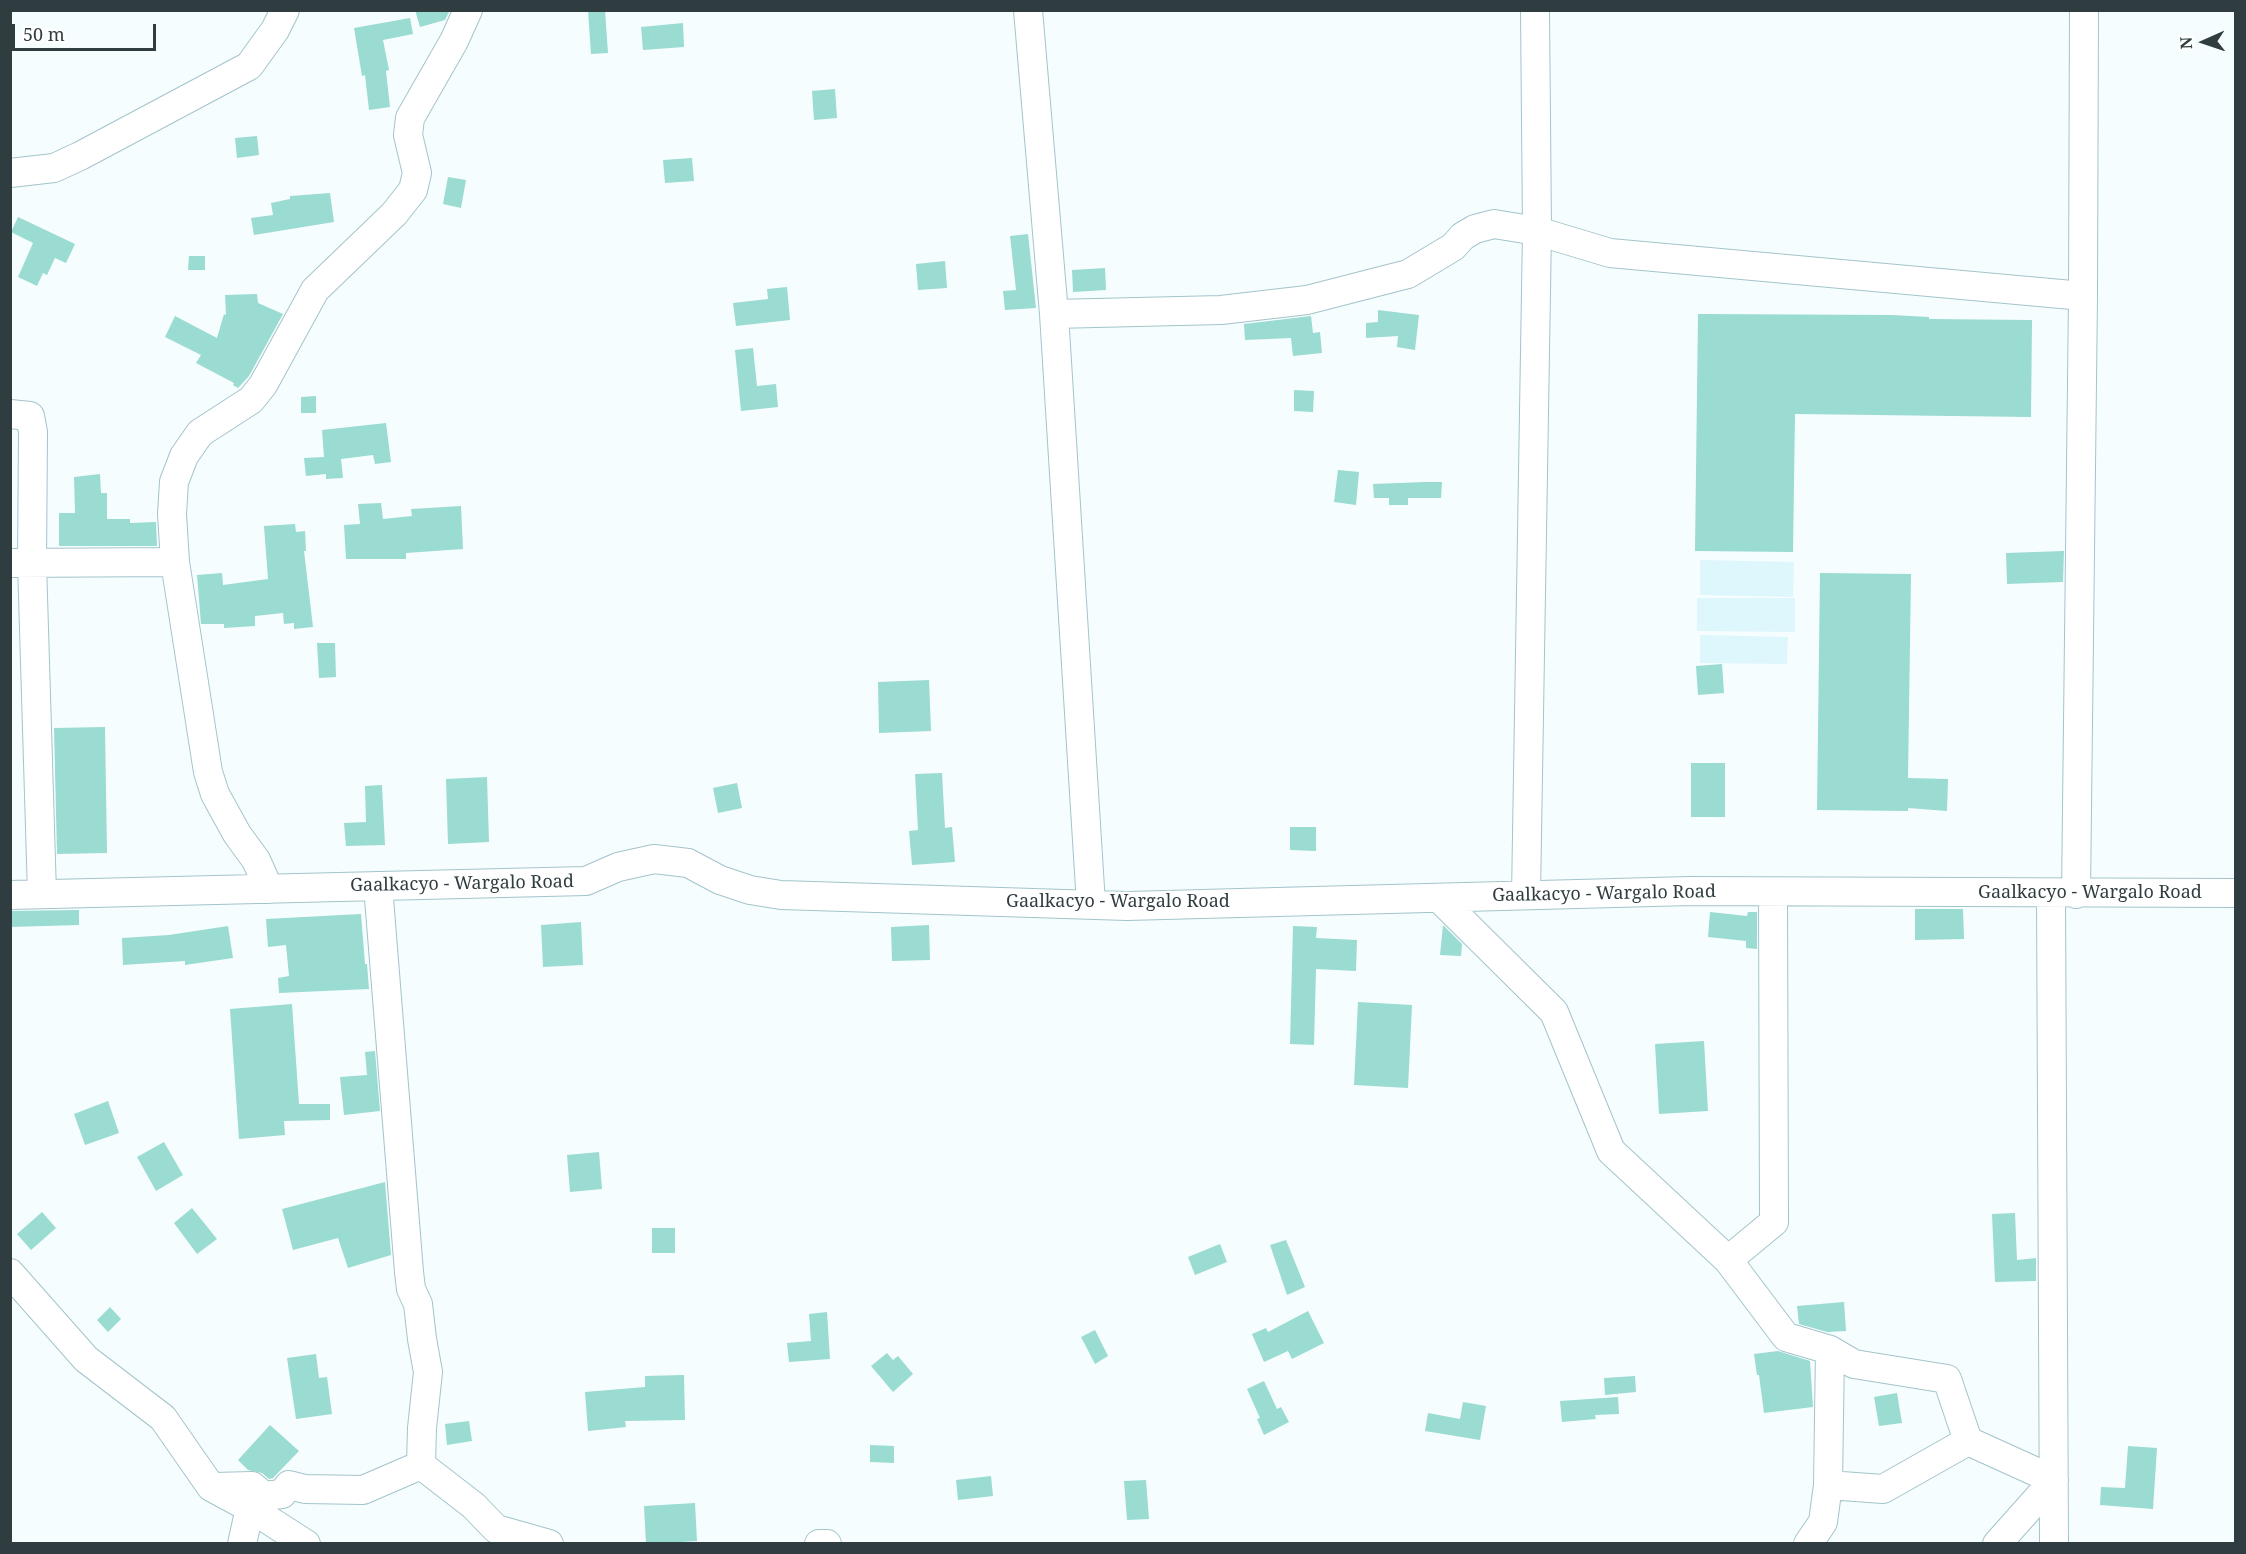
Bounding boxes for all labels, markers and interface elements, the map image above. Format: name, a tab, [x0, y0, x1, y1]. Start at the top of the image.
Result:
scale bar	[15, 12, 159, 50]
north arrow	[2174, 12, 2234, 72]
text: 50 m	[23, 22, 65, 46]
text: N	[2175, 36, 2197, 50]
street label: Gaalkacyo - Wargalo Road	[350, 871, 574, 897]
street label: Gaalkacyo - Wargalo Road	[1492, 881, 1716, 907]
street label: Gaalkacyo - Wargalo Road	[1978, 882, 2202, 904]
street label: Gaalkacyo - Wargalo Road	[1006, 891, 1230, 913]

